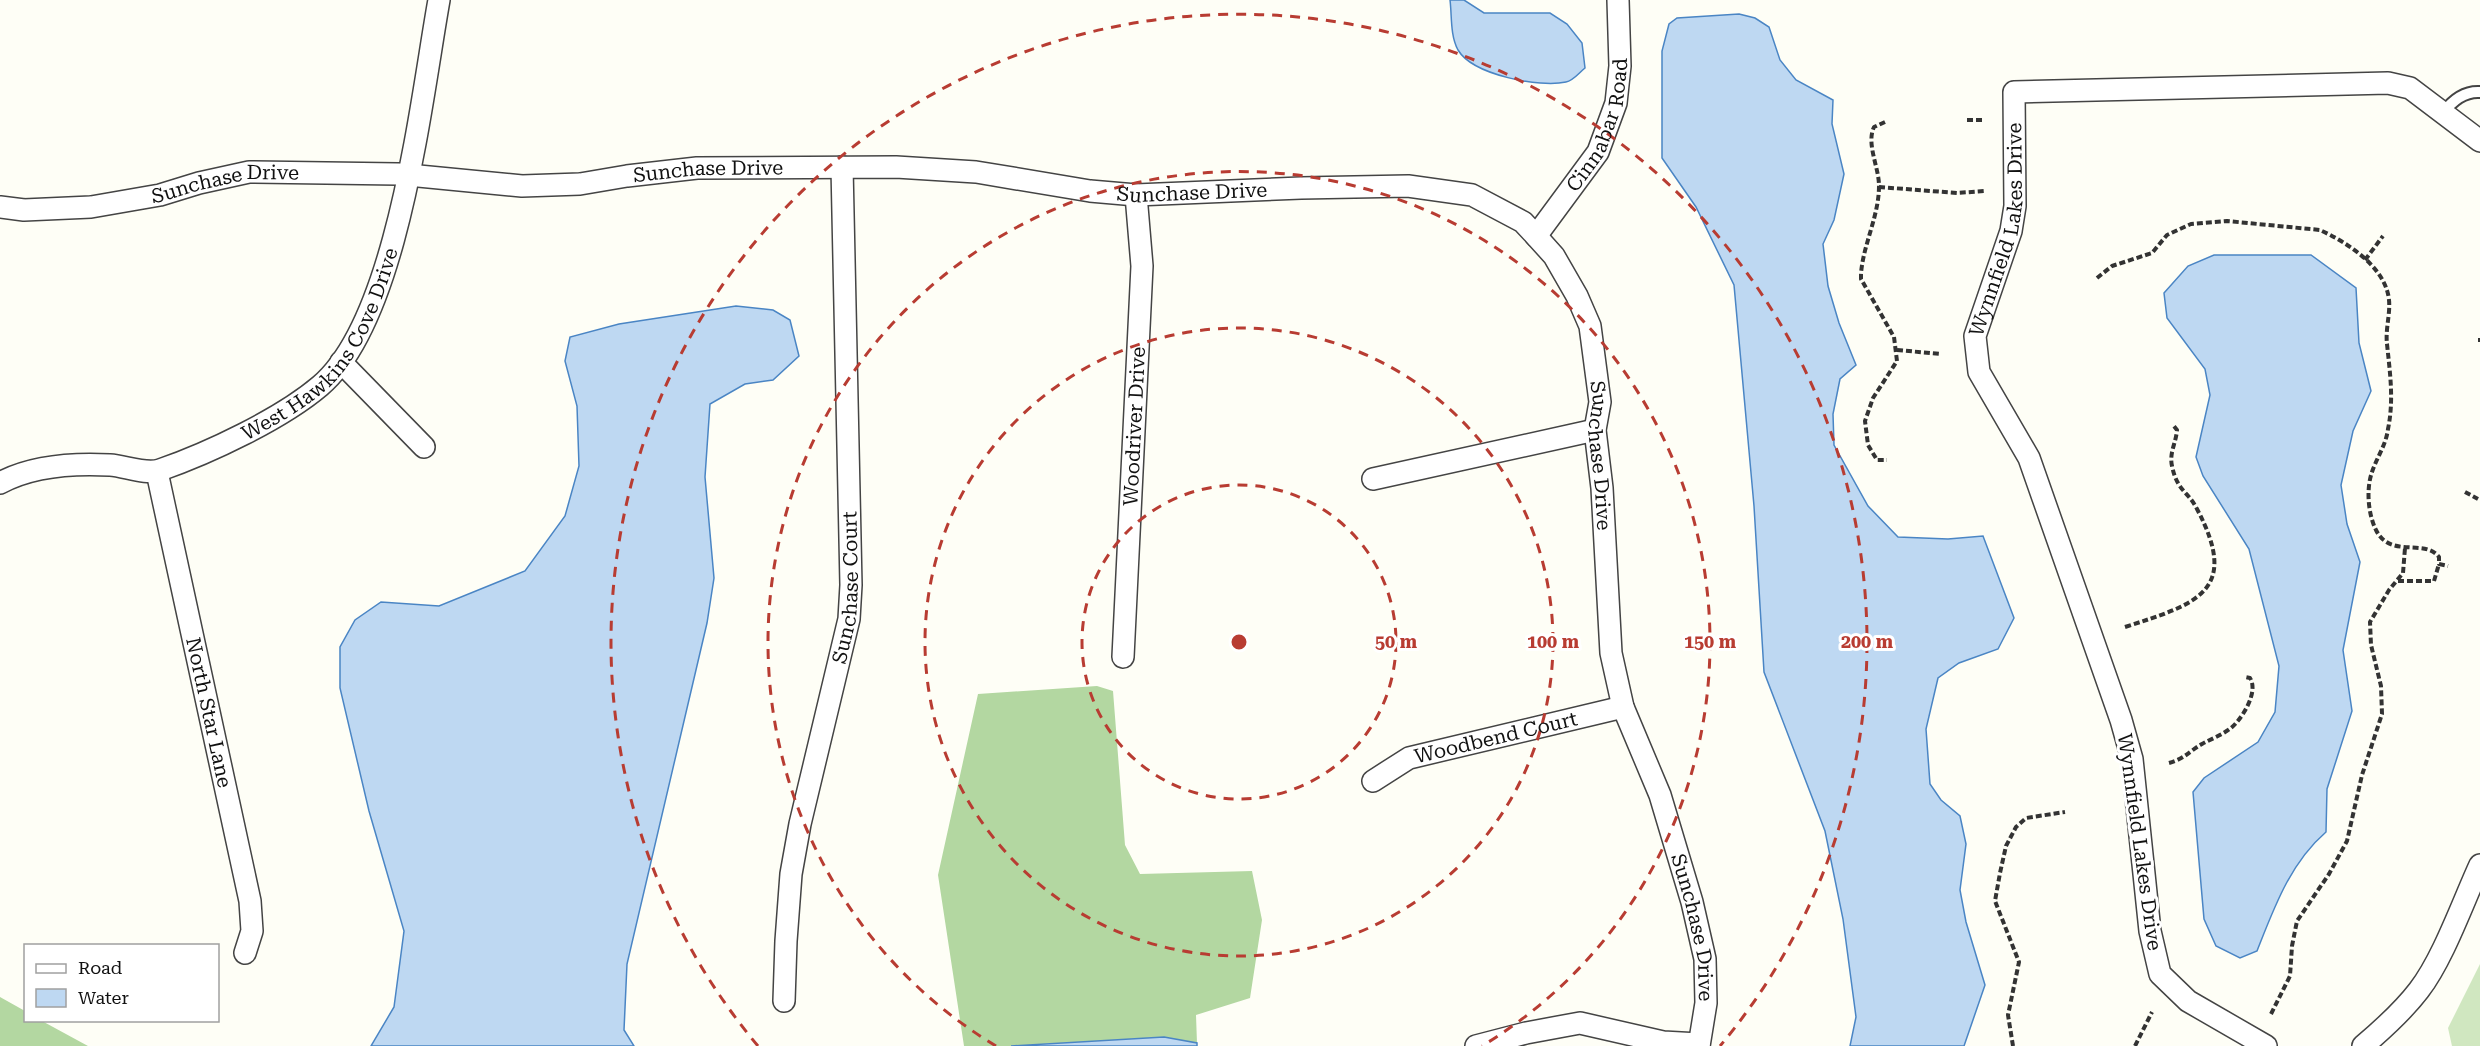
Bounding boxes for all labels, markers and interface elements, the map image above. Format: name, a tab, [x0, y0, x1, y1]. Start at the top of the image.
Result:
street label: Cinnabar Road	[1561, 57, 1632, 196]
street label: Wynnfield Lakes Drive	[1964, 123, 2028, 339]
street label: Sunchase Drive	[632, 156, 783, 187]
street label: Sunchase Drive	[150, 160, 299, 208]
street label: Sunchase Drive	[1116, 177, 1268, 207]
street label: West Hawkins Cove Drive	[237, 245, 403, 445]
street label: Woodriver Drive	[1118, 346, 1150, 506]
street label: Sunchase Drive	[1583, 379, 1616, 531]
street label: Sunchase Court	[827, 510, 863, 666]
text: 50 m	[1375, 631, 1418, 652]
text: 100 m	[1527, 631, 1580, 652]
text: 150 m	[1684, 631, 1737, 652]
text: 200 m	[1841, 631, 1894, 652]
centre of rings	[1229, 632, 1249, 652]
street label: North Star Lane	[181, 635, 237, 790]
street label: Woodbend Court	[1412, 706, 1580, 768]
street label: Wynnfield Lakes Drive	[2113, 732, 2167, 952]
street label: Sunchase Drive	[1666, 851, 1718, 1002]
legend	[24, 944, 219, 1022]
text: Road	[78, 957, 123, 978]
text: Water	[78, 987, 129, 1008]

